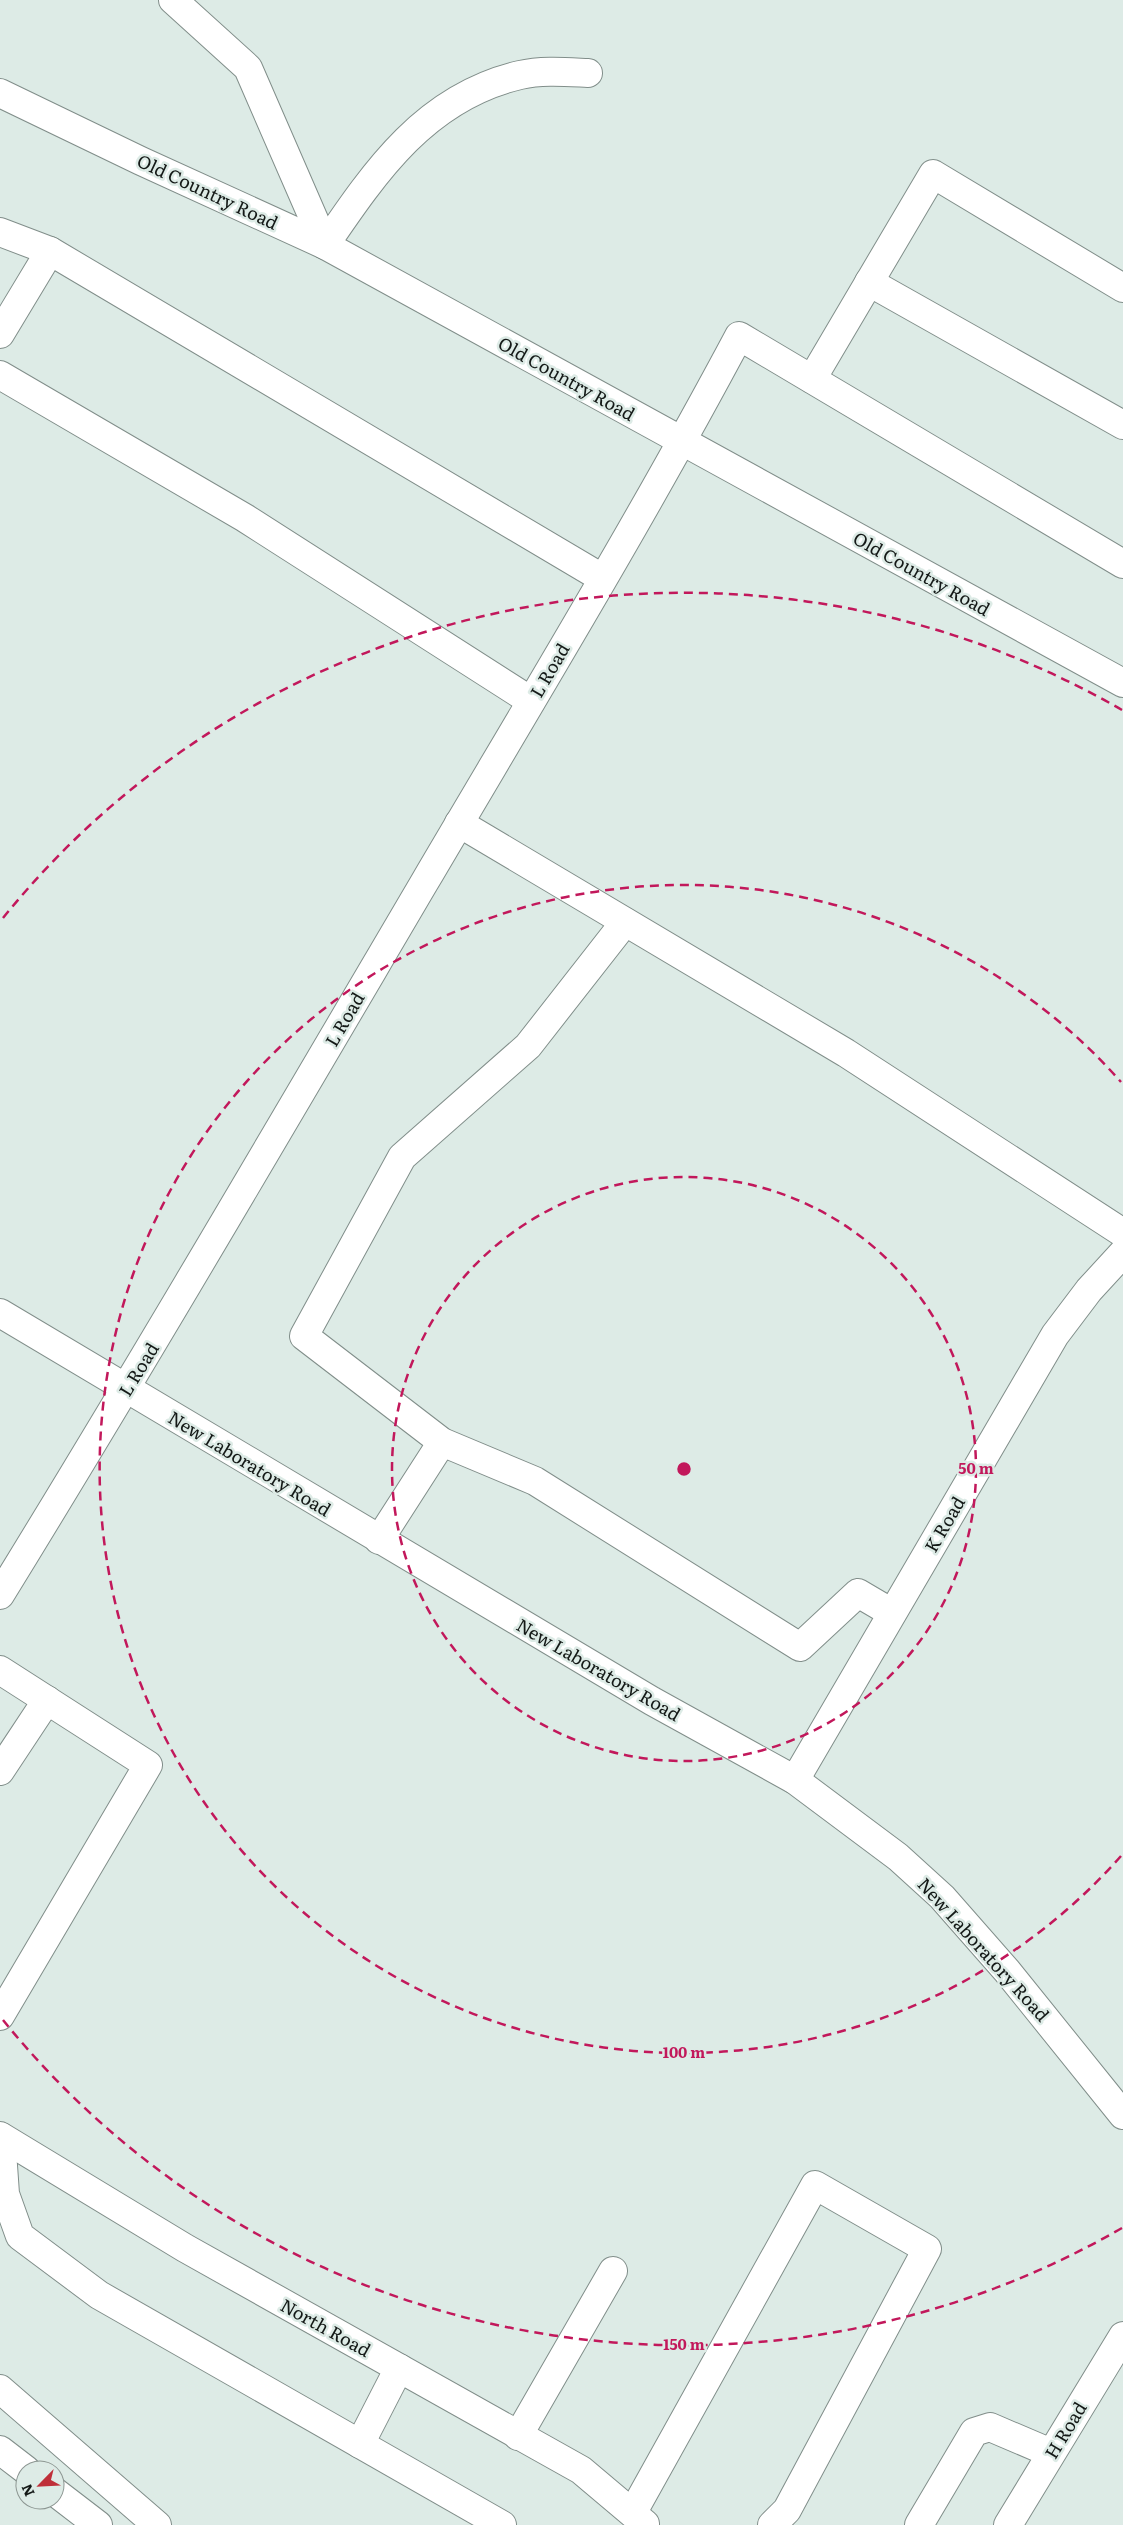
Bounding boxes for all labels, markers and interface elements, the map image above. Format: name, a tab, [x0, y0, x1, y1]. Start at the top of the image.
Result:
street label: Old Country Road	[133, 146, 283, 236]
street label: Old Country Road	[494, 329, 640, 427]
street label: Old Country Road	[849, 524, 995, 622]
street label: L Road	[523, 638, 575, 702]
street label: L Road	[318, 987, 370, 1051]
street label: L Road	[111, 1337, 165, 1401]
street label: New Laboratory Road	[163, 1404, 337, 1522]
text: 50 m	[958, 1456, 994, 1479]
centre of rings	[675, 1460, 693, 1478]
street label: K Road	[917, 1491, 971, 1557]
street label: New Laboratory Road	[512, 1611, 686, 1727]
street label: New Laboratory Road	[912, 1871, 1056, 2027]
text: 100 m	[663, 2040, 705, 2063]
street label: North Road	[276, 2291, 376, 2363]
text: 150 m	[663, 2332, 705, 2355]
street label: H Road	[1037, 2396, 1093, 2464]
north arrow	[15, 2460, 65, 2510]
text: N	[16, 2481, 39, 2500]

